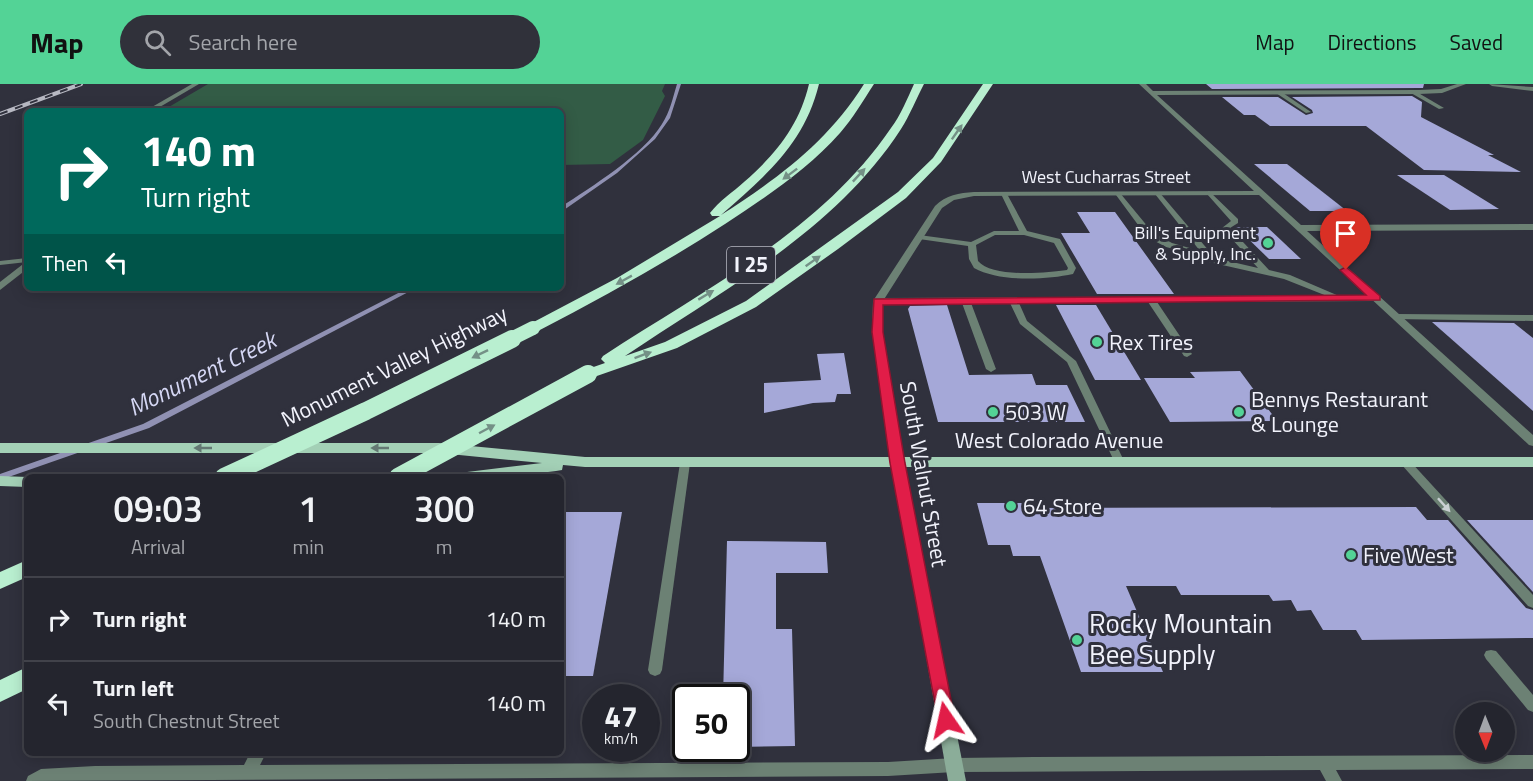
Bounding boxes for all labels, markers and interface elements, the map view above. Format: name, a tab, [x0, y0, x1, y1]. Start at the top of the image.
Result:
search box	[120, 15, 540, 69]
text: Map	[30, 21, 84, 64]
text: Search here	[189, 25, 298, 59]
icon: search	[141, 26, 174, 59]
text: Map	[1255, 26, 1295, 58]
text: Directions	[1328, 26, 1417, 58]
text: Saved	[1450, 26, 1503, 58]
text: 140 m	[141, 118, 256, 182]
one-way arrow	[951, 124, 962, 140]
icon: right	[42, 132, 120, 210]
street label: West Cucharras Street	[1021, 163, 1191, 190]
one-way arrow	[782, 168, 797, 180]
one-way arrow	[852, 168, 865, 183]
text: Turn right	[141, 176, 250, 217]
pin	[1320, 208, 1371, 270]
icon: arrive	[1329, 217, 1362, 250]
place label: Bill's Equipment & Supply, Inc.	[1134, 219, 1257, 267]
marker: Bill's Equipment & Supply, Inc.	[1261, 236, 1275, 250]
text: Then	[42, 246, 88, 280]
icon: left	[100, 246, 133, 279]
road number: I 25	[727, 247, 775, 283]
one-way arrow	[804, 255, 820, 267]
one-way arrow	[615, 275, 632, 285]
one-way arrow	[698, 290, 714, 301]
street label: Monument Valley Highway	[275, 296, 513, 436]
water label: Monument Creek	[121, 320, 285, 425]
place label: Rex Tires	[1109, 325, 1193, 359]
marker: Rex Tires	[1090, 335, 1104, 349]
one-way arrow	[634, 349, 652, 359]
one-way arrow	[472, 350, 489, 359]
street label: South Walnut Street	[891, 379, 957, 570]
place label: Bennys Restaurant & Lounge	[1251, 382, 1428, 441]
place label: 503 W	[1005, 395, 1066, 429]
marker: 503 W	[986, 405, 1000, 419]
marker: Bennys Restaurant & Lounge	[1232, 405, 1246, 419]
street label: West Colorado Avenue	[955, 423, 1163, 457]
one-way arrow	[479, 424, 496, 434]
one-way arrow	[193, 443, 212, 453]
one-way arrow	[371, 443, 390, 453]
text: 09:03	[114, 481, 203, 536]
text: 1	[298, 481, 318, 536]
text: 300	[414, 481, 474, 536]
place label: 64 Store	[1023, 489, 1102, 523]
one-way arrow	[1437, 497, 1450, 512]
marker: 64 Store	[1004, 499, 1018, 513]
text: Arrival	[131, 531, 185, 562]
text: min	[292, 531, 324, 562]
text: m	[436, 531, 452, 562]
place label: Five West	[1363, 538, 1454, 572]
marker: Five West	[1344, 548, 1358, 562]
text: Turn right	[93, 602, 187, 636]
text: 140 m	[486, 602, 546, 636]
place label: Rocky Mountain Bee Supply	[1089, 602, 1272, 674]
icon: right	[42, 603, 75, 636]
marker: Rocky Mountain Bee Supply	[1070, 633, 1084, 647]
text: Turn left	[93, 671, 174, 705]
speed limit sign: 50	[672, 684, 750, 762]
text: 140 m	[486, 686, 546, 720]
icon: left	[42, 687, 75, 720]
position arrow	[914, 688, 978, 752]
text: 47	[604, 693, 638, 739]
north arrow	[1455, 702, 1515, 762]
map controls	[1455, 702, 1515, 762]
text: South Chestnut Street	[93, 705, 280, 736]
text: km/h	[604, 727, 638, 750]

